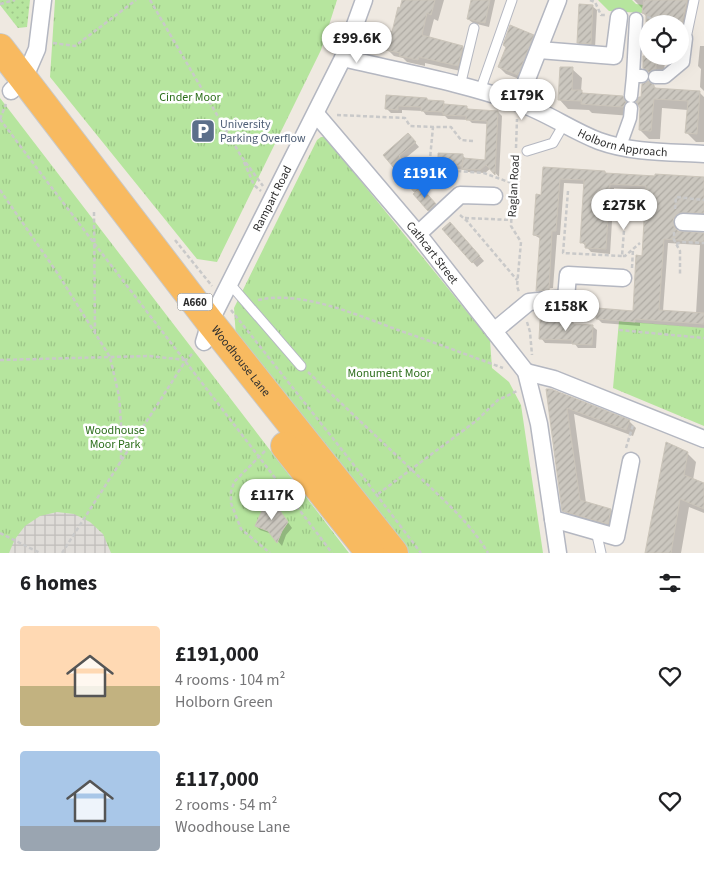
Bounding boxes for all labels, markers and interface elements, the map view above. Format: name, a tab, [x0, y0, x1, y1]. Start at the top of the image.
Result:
map controls	[639, 15, 689, 65]
button: locate	[639, 15, 689, 65]
pin: £99.6K	[316, 22, 398, 64]
text: £99.6K	[333, 27, 381, 49]
pin: £179K	[487, 78, 557, 121]
text: £179K	[500, 84, 544, 106]
park label: Cinder Moor	[159, 89, 222, 106]
place label: University Parking Overflow	[220, 116, 306, 147]
parking icon: University Parking Overflow	[190, 118, 216, 144]
street label: Holborn Approach	[575, 124, 668, 161]
street label: Raglan Road	[504, 154, 524, 218]
pin: £191K	[390, 156, 460, 199]
text: £191K	[403, 162, 447, 184]
street label: Rampart Road	[248, 163, 296, 235]
pin: £275K	[589, 188, 659, 231]
text: £275K	[602, 194, 646, 216]
street label: Cathcart Street	[402, 218, 462, 287]
pin: £158K	[531, 290, 601, 332]
road number: A660	[178, 294, 212, 310]
text: £158K	[544, 295, 588, 317]
street label: Woodhouse Lane	[207, 322, 275, 400]
park label: Monument Moor	[347, 365, 431, 382]
park label: Woodhouse Moor Park	[85, 422, 145, 453]
pin: £117K	[237, 478, 307, 521]
text: £117K	[250, 484, 294, 506]
text: 6 homes	[20, 568, 97, 598]
icon: filters	[656, 569, 684, 597]
text: £191,000	[175, 639, 259, 669]
icon: home	[60, 646, 120, 706]
icon: heart	[656, 662, 684, 690]
text: 4 rooms · 104 m²	[175, 669, 285, 691]
text: Holborn Green	[175, 691, 273, 713]
text: £117,000	[175, 764, 259, 794]
icon: home	[60, 771, 120, 831]
icon: heart	[656, 787, 684, 815]
text: 2 rooms · 54 m²	[175, 794, 277, 816]
text: Woodhouse Lane	[175, 816, 290, 838]

